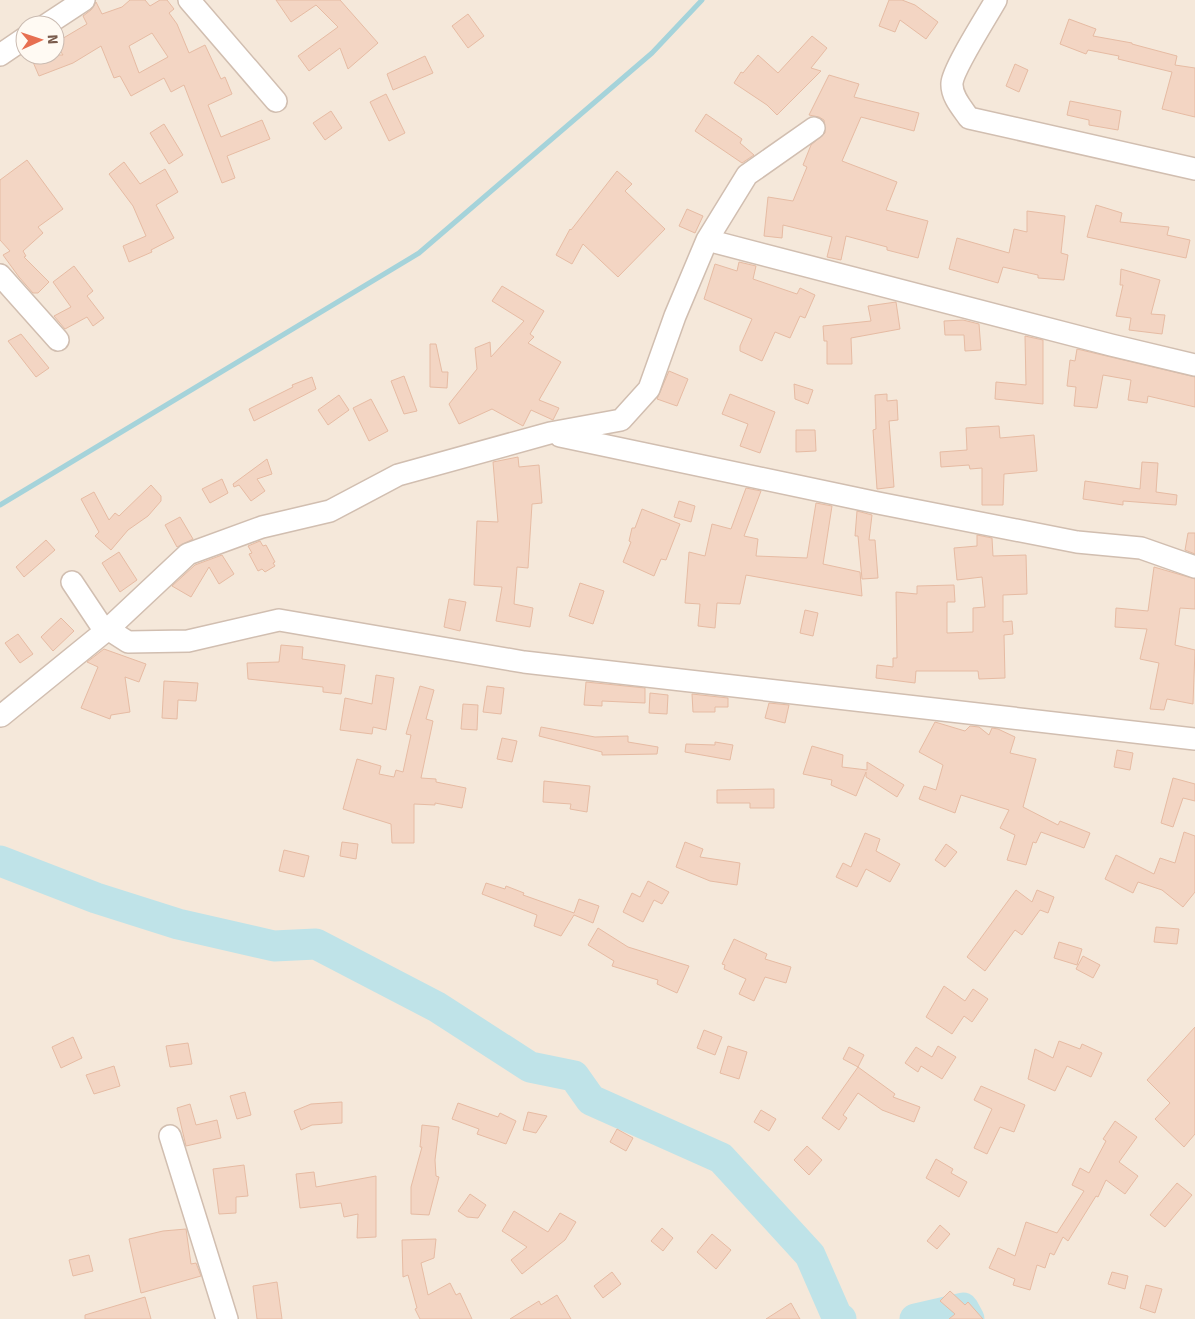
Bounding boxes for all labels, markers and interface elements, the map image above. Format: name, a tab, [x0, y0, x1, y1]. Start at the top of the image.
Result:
north arrow	[15, 15, 65, 65]
text: N	[44, 34, 61, 45]

